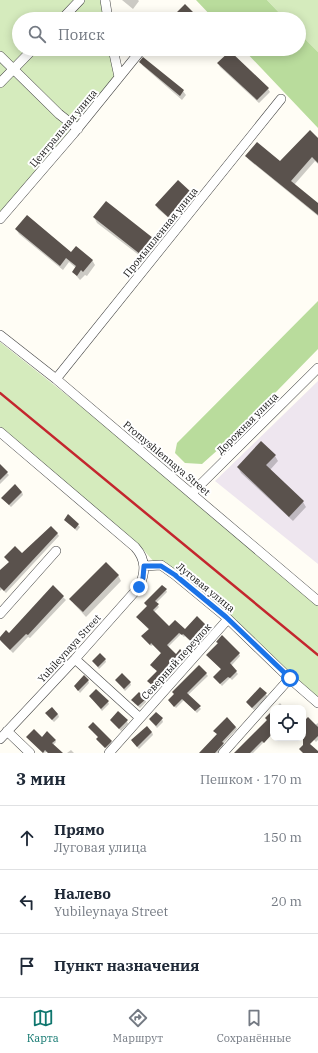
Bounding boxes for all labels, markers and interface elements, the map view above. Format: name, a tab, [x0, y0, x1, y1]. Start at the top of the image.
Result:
search box	[12, 12, 306, 56]
icon: search	[26, 23, 48, 45]
text: Поиск	[58, 25, 105, 44]
street label: Центральная улица	[27, 86, 100, 170]
street label: Промышленная улица	[120, 184, 201, 280]
street label: Дорожная улица	[214, 389, 281, 457]
street label: Promyshlennaya Street	[121, 418, 213, 499]
street label: Луговая улица	[174, 560, 238, 615]
route end	[130, 578, 148, 596]
street label: Yubileynaya Street	[35, 611, 104, 685]
street label: Северный переулок	[139, 620, 214, 702]
route start	[281, 669, 299, 687]
map controls	[270, 705, 306, 741]
button: locate	[270, 705, 306, 741]
text: 3 мин	[16, 768, 66, 790]
text: Пешком · 170 m	[200, 771, 302, 788]
text: Прямо	[54, 820, 105, 839]
icon: ahead	[16, 827, 38, 849]
text: 150 m	[263, 829, 302, 846]
text: Луговая улица	[54, 839, 147, 856]
text: Налево	[54, 884, 111, 903]
icon: left	[16, 891, 38, 913]
text: 20 m	[271, 893, 302, 910]
text: Yubileynaya Street	[54, 903, 168, 920]
icon: arrive	[16, 955, 38, 977]
text: Пункт назначения	[54, 956, 200, 975]
tab: Карта	[27, 1007, 59, 1045]
tab: Маршрут	[113, 1007, 163, 1045]
tab: Сохранённые	[217, 1007, 291, 1045]

